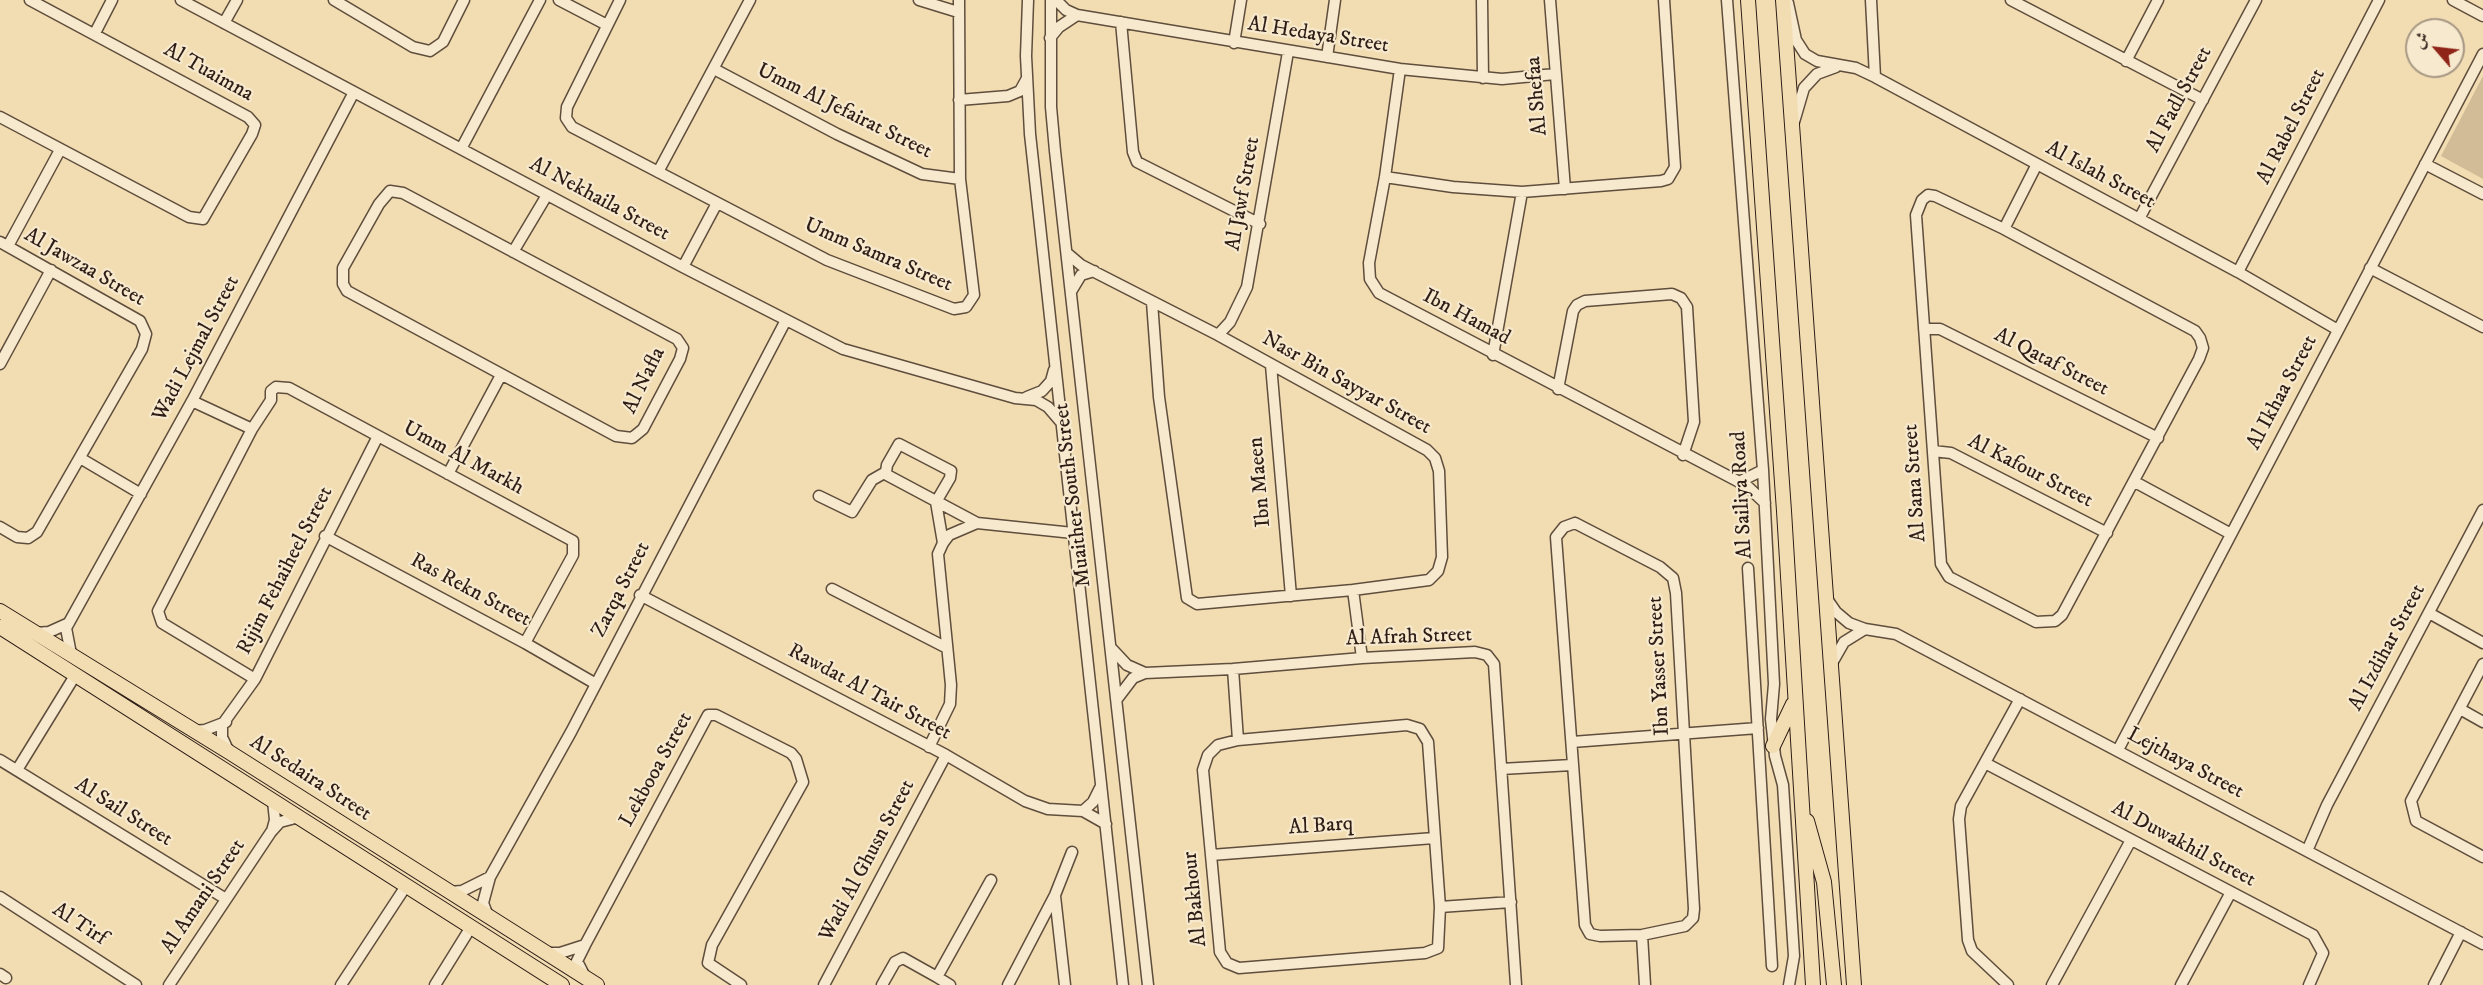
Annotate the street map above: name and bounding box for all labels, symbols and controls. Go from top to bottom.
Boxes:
street label: Al Hedaya Street [1246,12,1390,60]
north arrow [2405,18,2465,78]
text: ش [2408,29,2433,52]
street label: Al Tuaimna [159,38,257,108]
street label: Al Fadl Street [2142,43,2218,157]
street label: Al Shefaa [1522,55,1554,137]
street label: Umm Al Jefairat Street [752,59,936,165]
street label: Al Rabel Street [2252,65,2332,189]
street label: Al Jawf Street [1222,135,1266,253]
street label: Al Islah Street [2041,137,2159,215]
street label: Al Nekhaila Street [525,153,673,247]
street label: Umm Samra Street [800,213,956,299]
street label: Al Jawzaa Street [19,223,149,313]
street label: Wadi Lejmal Street [148,272,246,426]
street label: Ibn Hamad [1418,284,1514,352]
street label: Al Qataf Street [1990,323,2112,403]
street label: Nasr Bin Sayyar Street [1257,327,1435,441]
street label: Al Ikhaa Street [2242,331,2324,455]
street label: Al Nafla [618,344,672,418]
street label: Muaither South Street [1050,402,1098,588]
street label: Umm Al Markh [398,417,528,501]
street label: Al Sana Street [1899,423,1933,543]
street label: Al Sailiya Road [1727,430,1759,560]
street label: Al Kafour Street [1963,430,2097,514]
street label: Ibn Maeen [1245,436,1277,528]
street label: Rijim Fehaiheel Street [233,483,339,659]
street label: Zarqa Street [587,538,657,642]
street label: Ras Rekn Street [406,549,534,633]
street label: Al Izdihar Street [2344,580,2432,716]
street label: Ibn Yasser Street [1644,596,1676,736]
street label: Al Afrah Street [1346,623,1472,653]
street label: Rawdat Al Tair Street [783,639,955,747]
street label: Lekbooa Street [615,708,699,832]
street label: Lejthaya Street [2122,723,2248,805]
street label: Al Sedaira Street [245,730,375,828]
street label: Al Sail Street [70,773,176,853]
street label: Wadi Al Ghusn Street [815,776,921,946]
street label: Al Duwakhil Street [2107,796,2259,894]
street label: Al Barq [1288,812,1354,842]
street label: Al Amani Street [156,835,252,959]
street label: Al Bakhour [1178,850,1214,948]
street label: Al Tirf [47,898,111,952]

